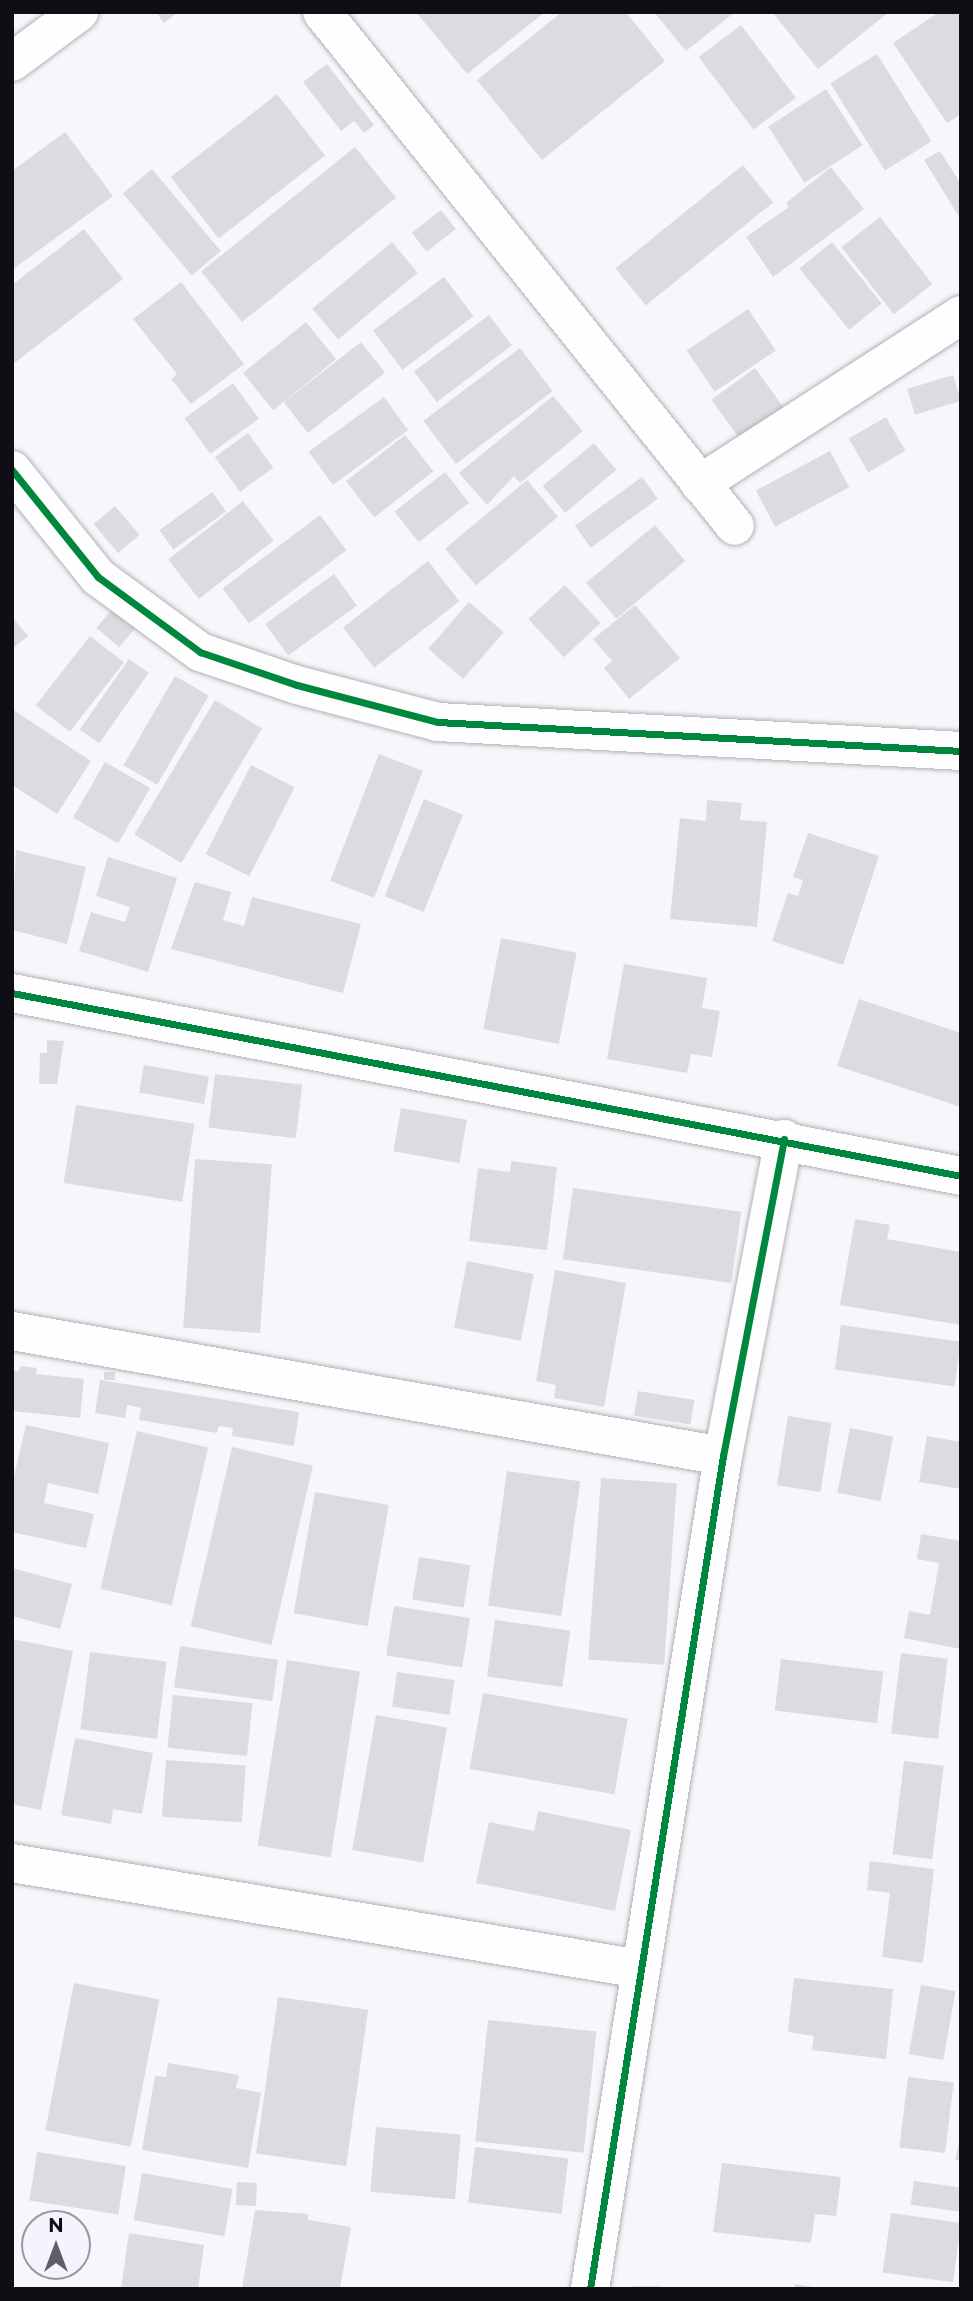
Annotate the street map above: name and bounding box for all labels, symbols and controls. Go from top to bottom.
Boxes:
north arrow [21,2210,91,2280]
text: N [48,2214,64,2237]

